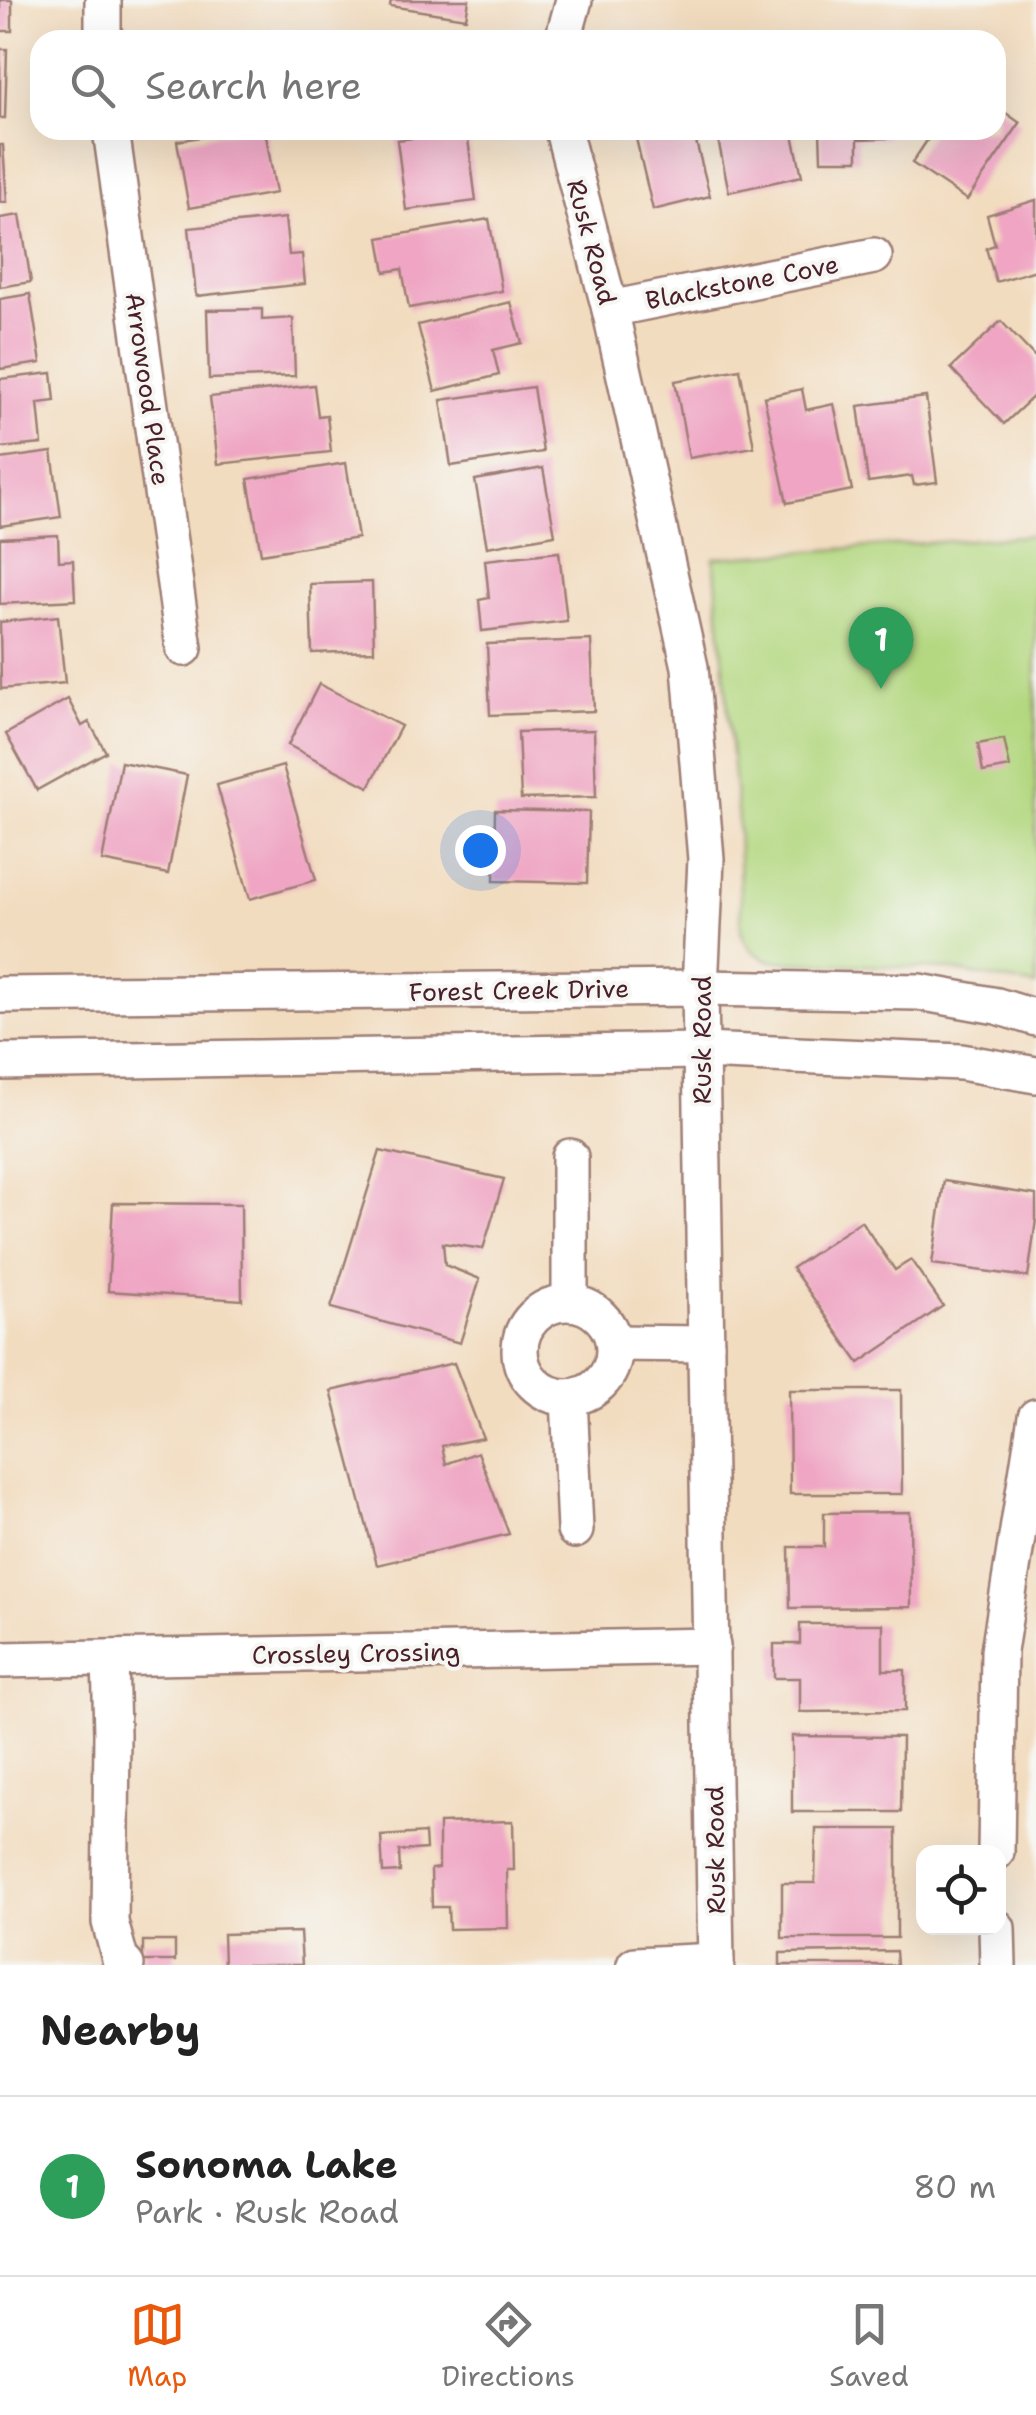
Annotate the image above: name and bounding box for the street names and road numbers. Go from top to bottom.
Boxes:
street label: Rusk Road [559,176,625,309]
street label: Blackstone Cove [642,247,842,317]
street label: Arrowood Place [118,290,178,488]
street label: Forest Creek Drive [409,971,629,1009]
street label: Rusk Road [685,976,719,1104]
street label: Crossley Crossing [252,1634,460,1672]
street label: Rusk Road [697,1785,733,1915]

